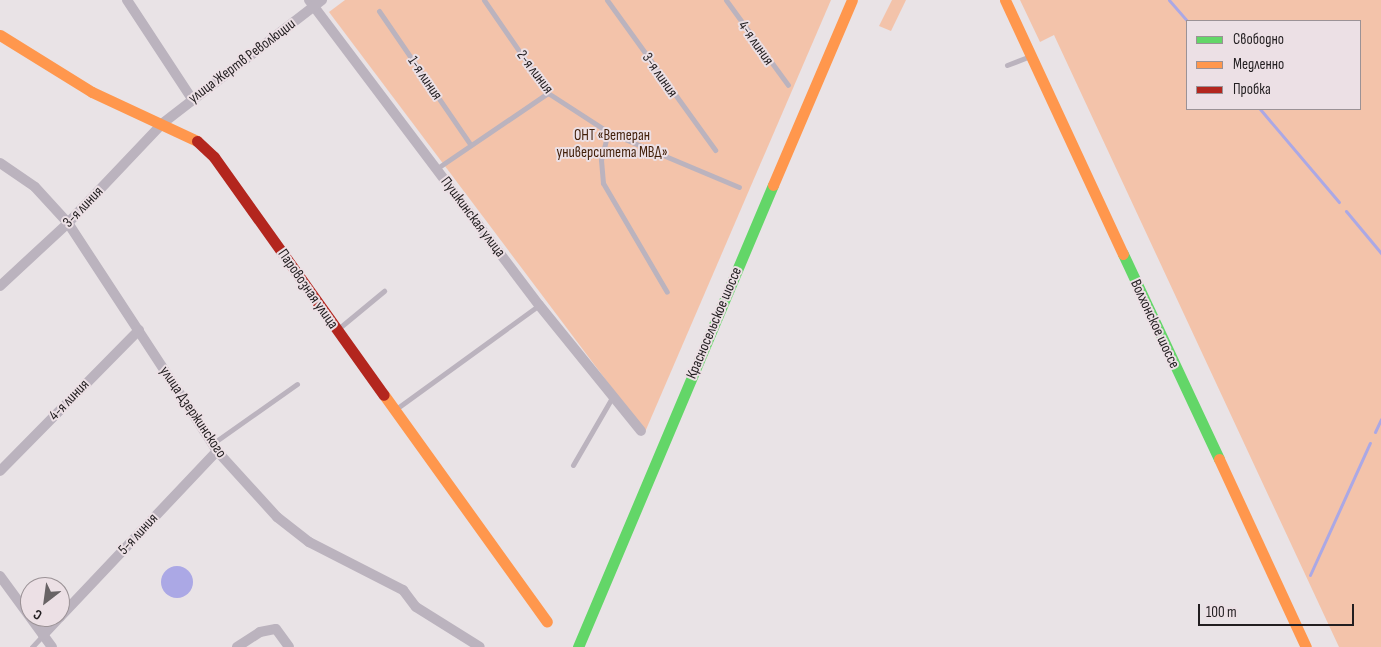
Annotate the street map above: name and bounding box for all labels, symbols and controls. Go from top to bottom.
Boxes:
street label: улица Жертв Революции [185,15,299,107]
street label: 4-я линия [734,17,778,69]
legend [1186,20,1361,110]
text: Свободно [1233,30,1284,49]
street label: 2-я линия [513,47,557,97]
street label: 3-я линия [638,49,682,101]
street label: 1-я линия [404,53,446,103]
text: Медленно [1233,55,1284,74]
text: Пробка [1233,80,1271,99]
park label: ОНТ «Ветеран университета МВД» [556,126,668,161]
street label: Пушкинская улица [437,173,509,261]
street label: 3-я линия [59,183,107,231]
street label: Паровозная улица [274,246,342,332]
street label: Красносельское шоссе [682,264,746,382]
street label: Волхонское шоссе [1127,277,1183,371]
street label: улица Дзержинского [156,363,230,461]
street label: 4-я линия [45,376,93,424]
street label: 5-я линия [114,510,162,558]
north arrow [20,577,70,627]
scale bar [1201,594,1357,626]
text: 100 m [1206,603,1237,622]
text: С [30,605,45,624]

